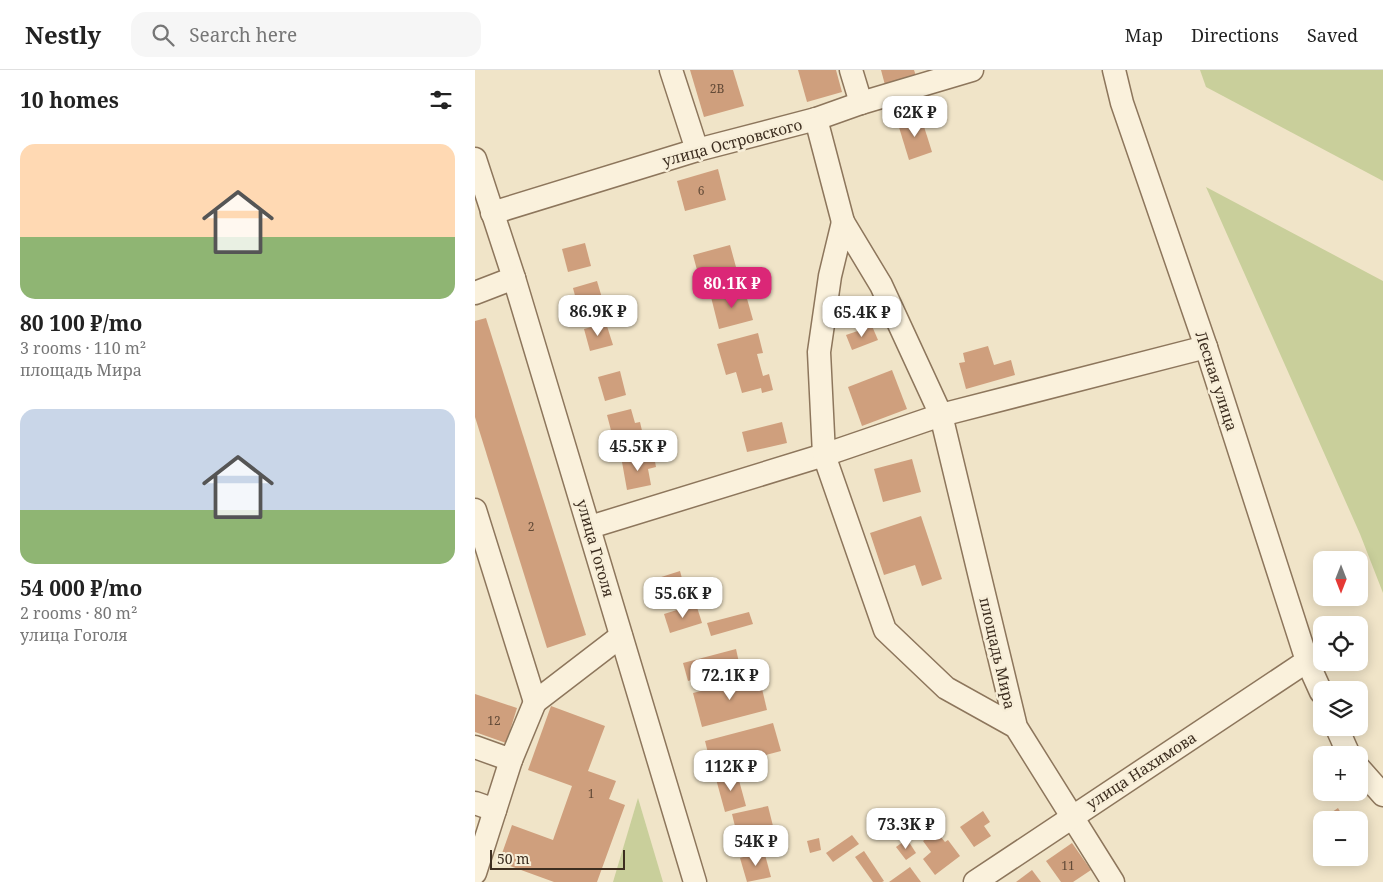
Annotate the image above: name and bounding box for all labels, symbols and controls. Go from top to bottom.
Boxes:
search box [131,12,481,57]
text: Nestly [25,18,101,51]
icon: search [149,21,177,49]
text: Search here [189,22,297,48]
text: Map [1125,23,1163,47]
text: Directions [1191,23,1279,47]
text: Saved [1307,23,1358,47]
house number: 2В [710,80,724,97]
text: 10 homes [20,86,119,114]
icon: filters [427,86,455,114]
pin: 62K ₽ [880,96,950,138]
text: 62K ₽ [893,101,937,123]
street label: улица Островского [660,114,804,170]
icon: home [193,177,283,267]
house number: 6 [698,182,705,199]
pin: 80.1K ₽ [686,266,778,309]
text: 80.1K ₽ [703,272,761,294]
pin: 86.9K ₽ [552,294,644,337]
pin: 65.4K ₽ [816,296,908,338]
text: 86.9K ₽ [569,300,627,322]
text: 65.4K ₽ [833,301,891,323]
text: 80 100 ₽/mo [20,309,142,337]
street label: Лесная улица [1191,329,1243,433]
text: 3 rooms · 110 m² [20,337,146,359]
text: площадь Мира [20,359,142,381]
pin: 45.5K ₽ [592,430,684,472]
text: 45.5K ₽ [609,435,667,457]
icon: home [193,442,283,532]
street label: улица Гоголя [572,497,620,599]
house number: 2 [528,518,534,535]
north arrow [1313,551,1367,606]
map controls [1313,551,1368,866]
text: 54 000 ₽/mo [20,574,142,602]
pin: 55.6K ₽ [637,576,729,619]
text: 55.6K ₽ [654,582,712,604]
street label: площадь Мира [975,595,1021,711]
text: 2 rooms · 80 m² [20,602,137,624]
button: locate [1313,616,1368,671]
text: улица Гоголя [20,624,128,646]
pin: 72.1K ₽ [684,658,776,701]
text: 72.1K ₽ [701,664,759,686]
button: layers [1313,681,1368,736]
house number: 12 [487,712,501,729]
street label: улица Нахимова [1082,727,1200,813]
button: + [1313,746,1368,801]
pin: 112K ₽ [690,750,772,792]
text: 112K ₽ [705,755,757,777]
house number: 1 [588,785,594,802]
pin: 73.3K ₽ [860,808,952,850]
button: − [1313,811,1368,866]
text: 73.3K ₽ [877,813,935,835]
pin: 54K ₽ [721,824,791,867]
text: 54K ₽ [734,830,778,852]
scale bar [490,847,625,870]
text: 50 m [497,849,530,868]
house number: 11 [1061,857,1075,874]

